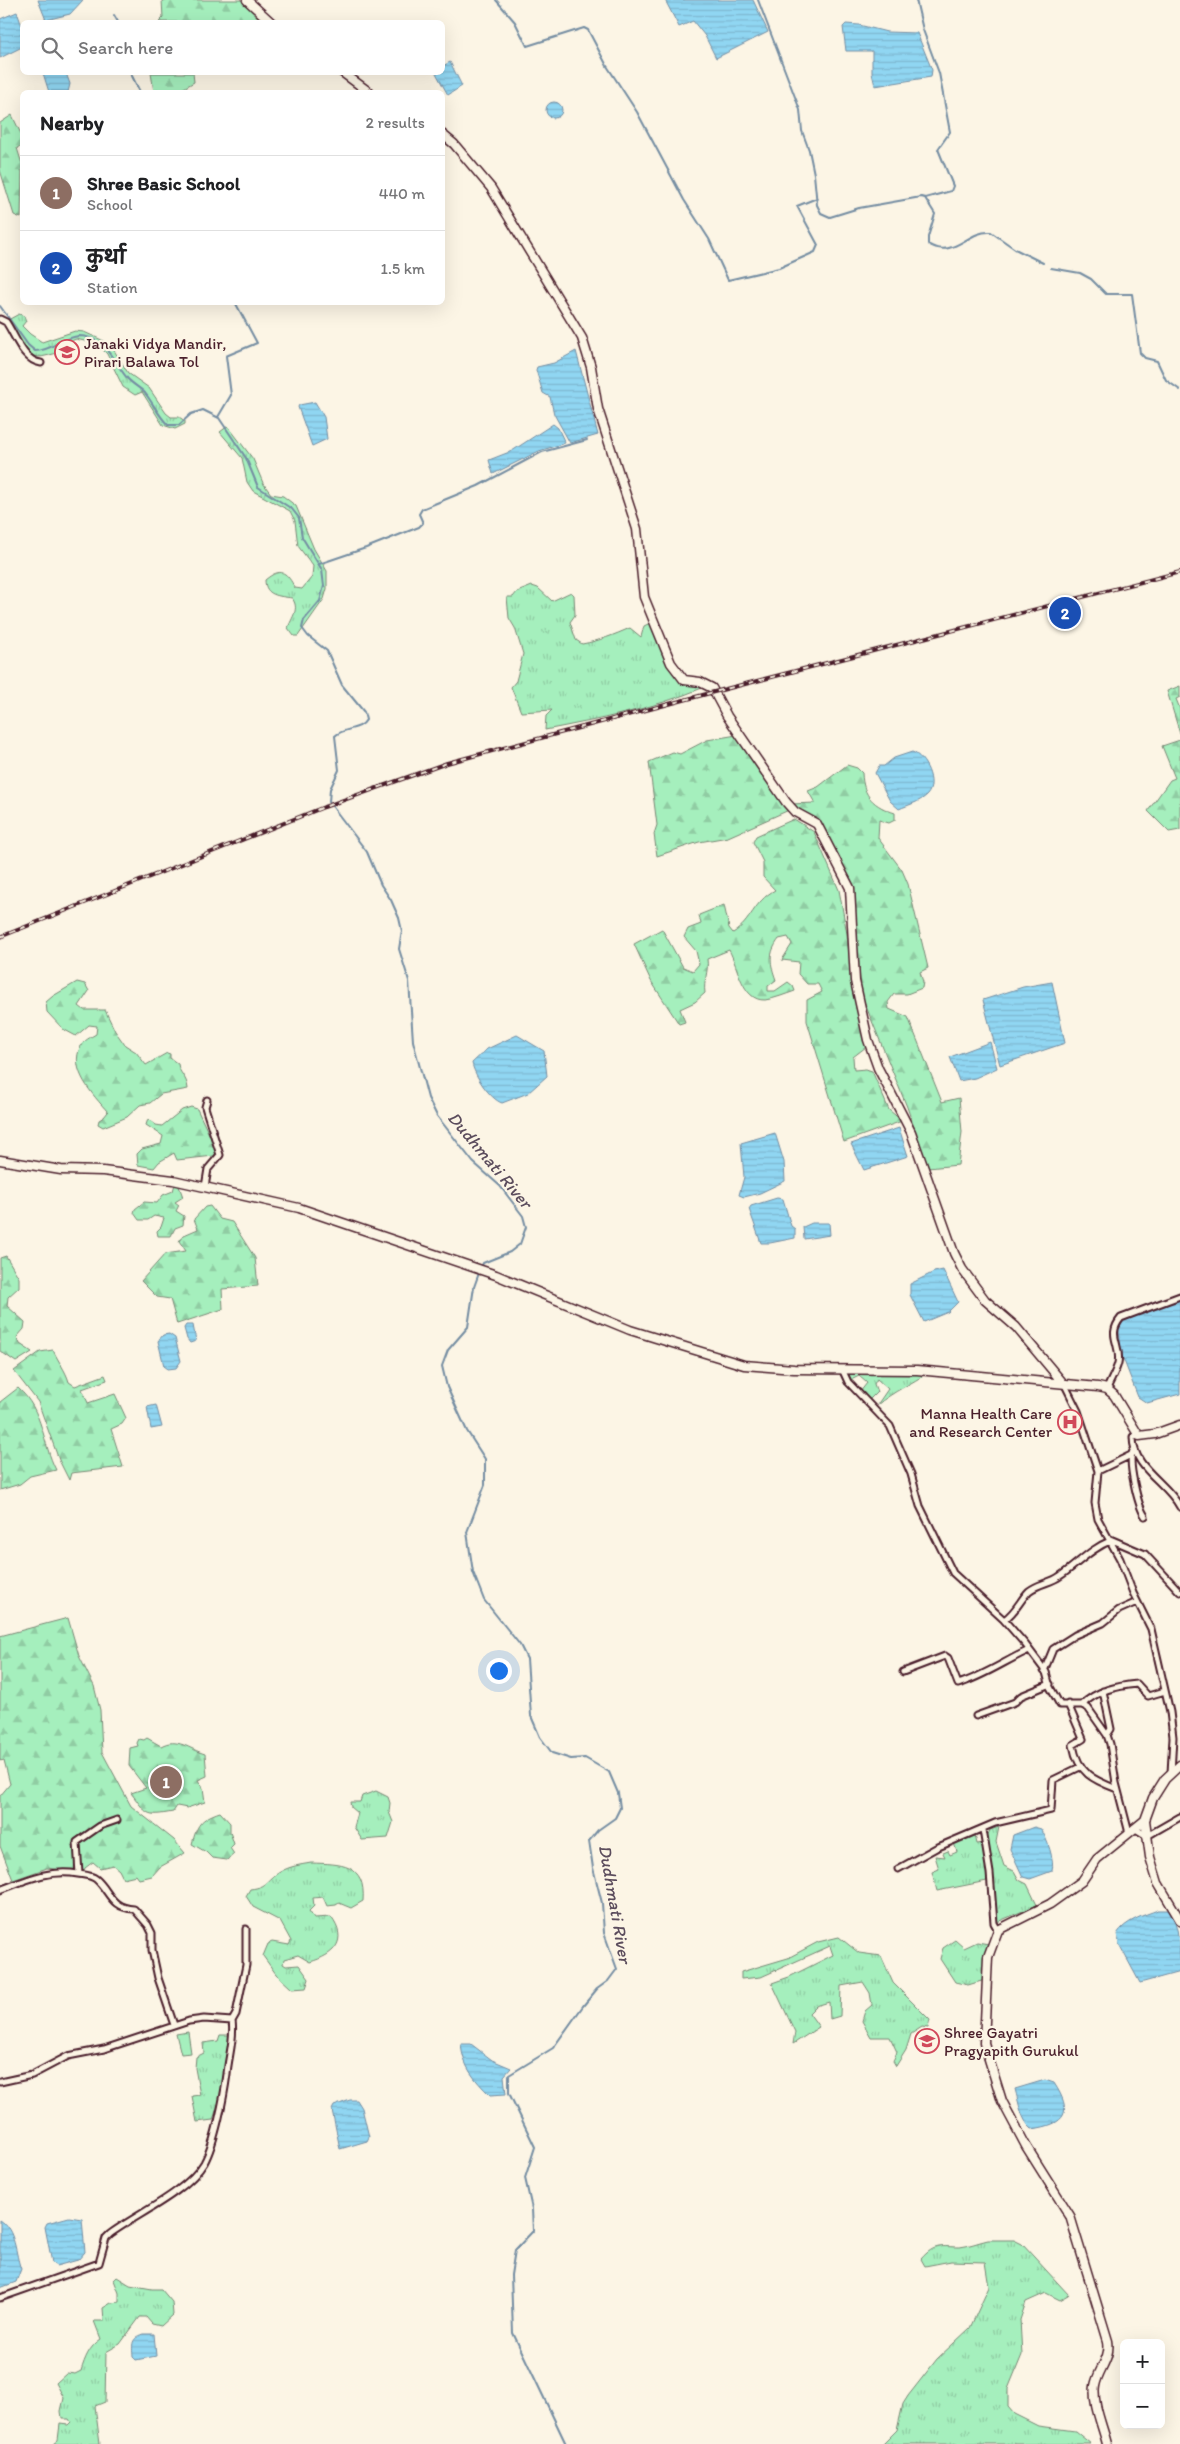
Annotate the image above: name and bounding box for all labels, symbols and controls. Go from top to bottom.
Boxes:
search box [20,20,445,75]
icon: search [38,34,66,62]
text: Search here [78,36,173,59]
text: Nearby [40,110,104,135]
text: 2 results [365,113,425,132]
text: Shree Basic School [87,172,240,195]
text: 1 [52,184,60,203]
text: 440 m [379,184,425,203]
text: School [87,195,133,214]
text: कुर्था [87,246,126,269]
text: 2 [52,259,60,278]
text: 1.5 km [380,259,425,278]
text: Station [87,278,138,297]
place label: Janaki Vidya Mandir, Pirari Balawa Tol [84,334,226,371]
school or university icon: Janaki Vidya Mandir, Pirari Balawa Tol [54,339,80,365]
pin: 2 [1049,594,1081,632]
water label: Dudhmati River [443,1107,538,1214]
place label: Manna Health Care and Research Center [909,1404,1053,1441]
hospital icon: Manna Health Care and Research Center [1057,1409,1083,1435]
your location [486,1658,512,1684]
pin: 1 [150,1763,182,1801]
water label: Dudhmati River [594,1843,637,1967]
place label: Shree Gayatri Pragyapith Gurukul [944,2023,1079,2060]
school or university icon: Shree Gayatri Pragyapith Gurukul [914,2028,940,2054]
map controls [1120,2339,1165,2429]
button: + [1120,2339,1165,2384]
button: − [1120,2384,1165,2429]

